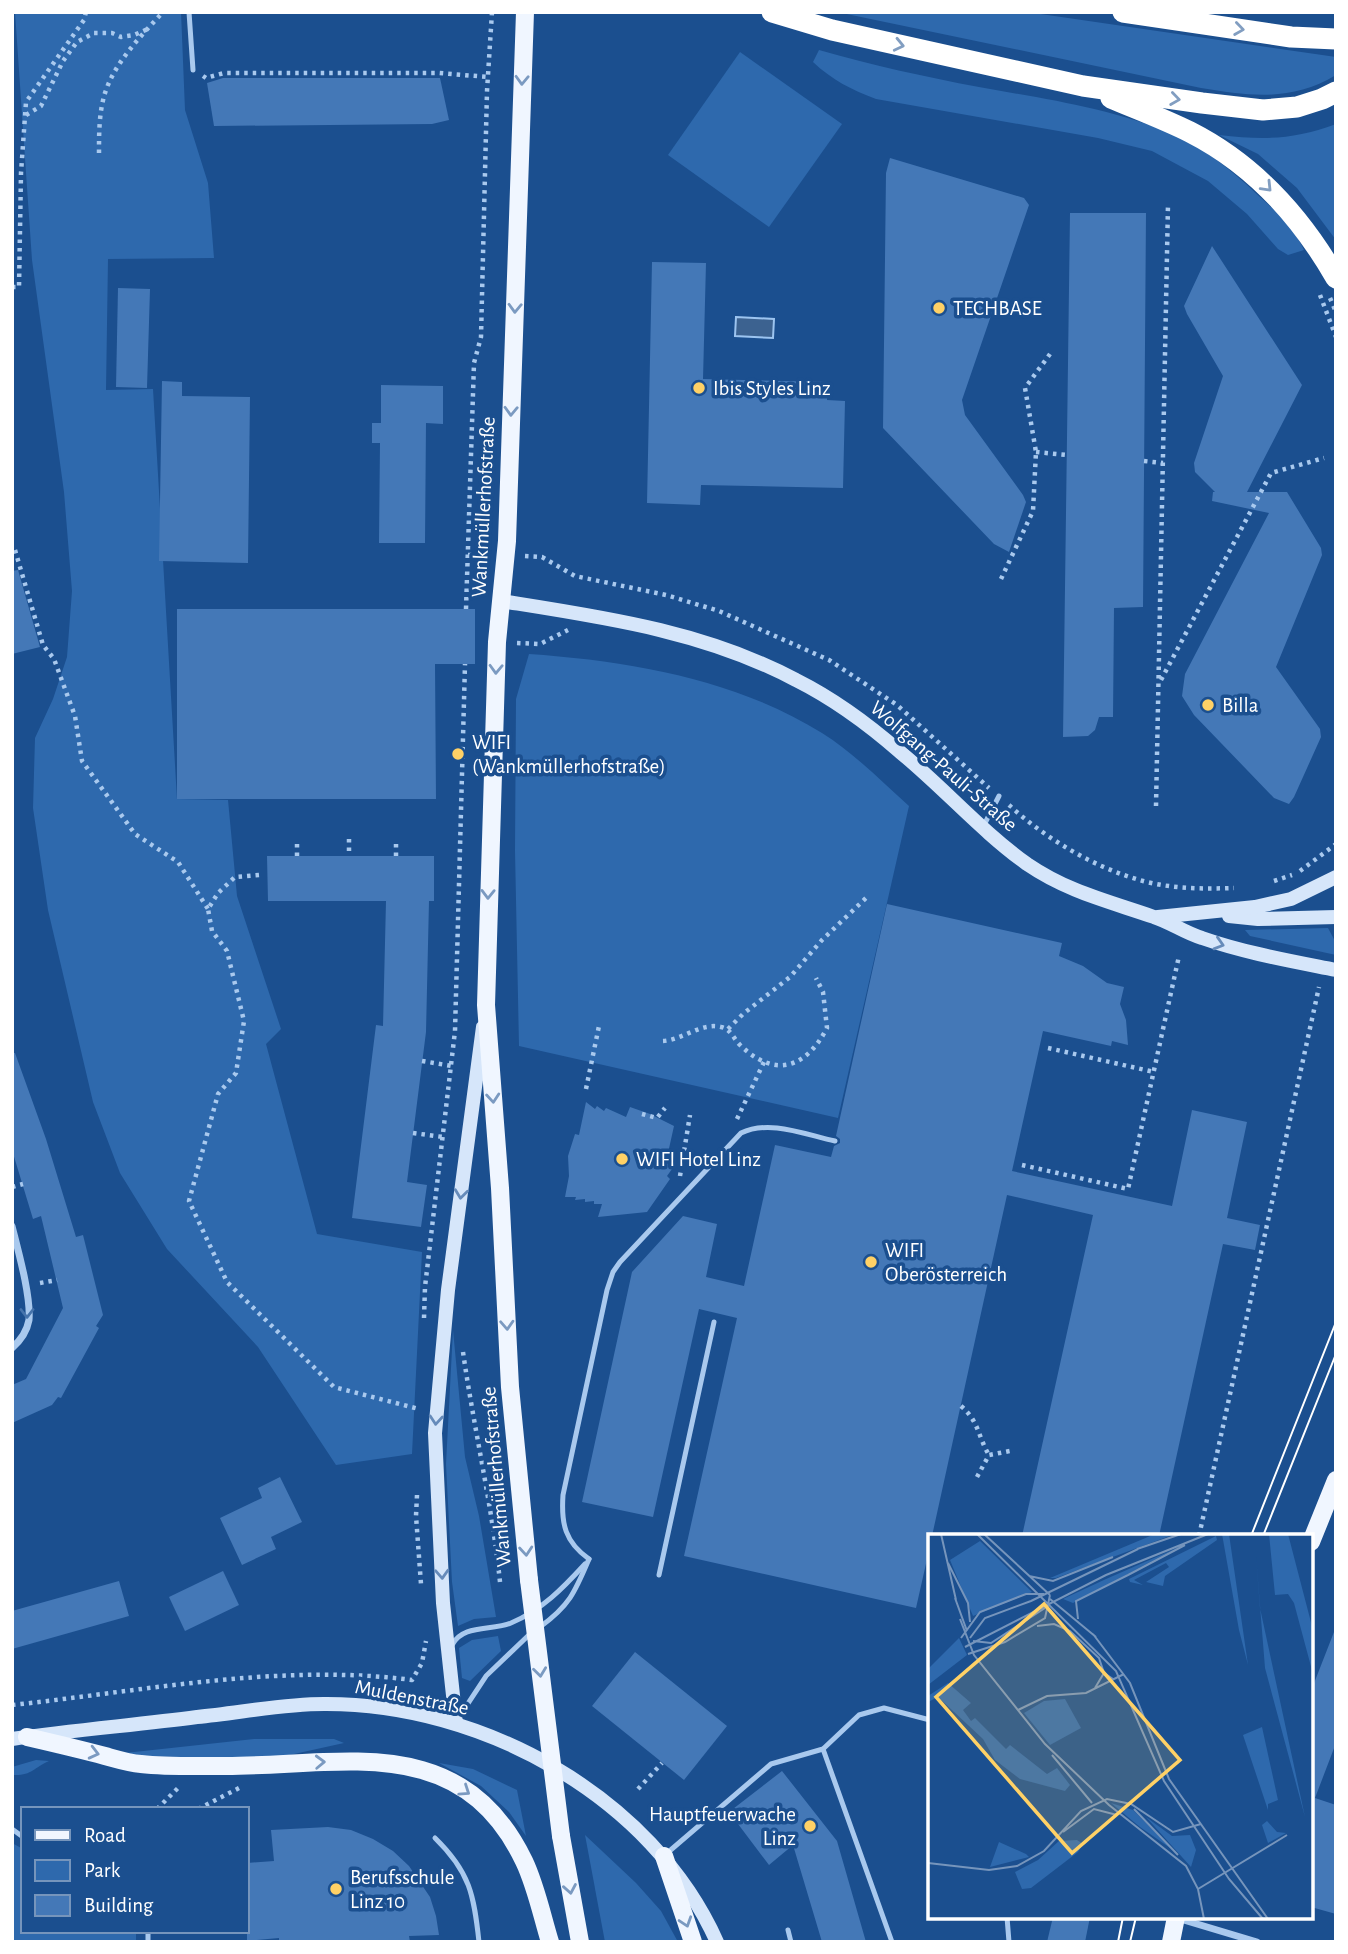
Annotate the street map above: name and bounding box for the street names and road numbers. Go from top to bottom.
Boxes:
street label: Wankmüllerhofstraße [468,416,499,598]
street label: Wolfgang-Pauli-Straße [866,697,1021,836]
street label: Wankmüllerhofstraße [478,1386,515,1568]
street label: Muldenstraße [353,1676,471,1719]

